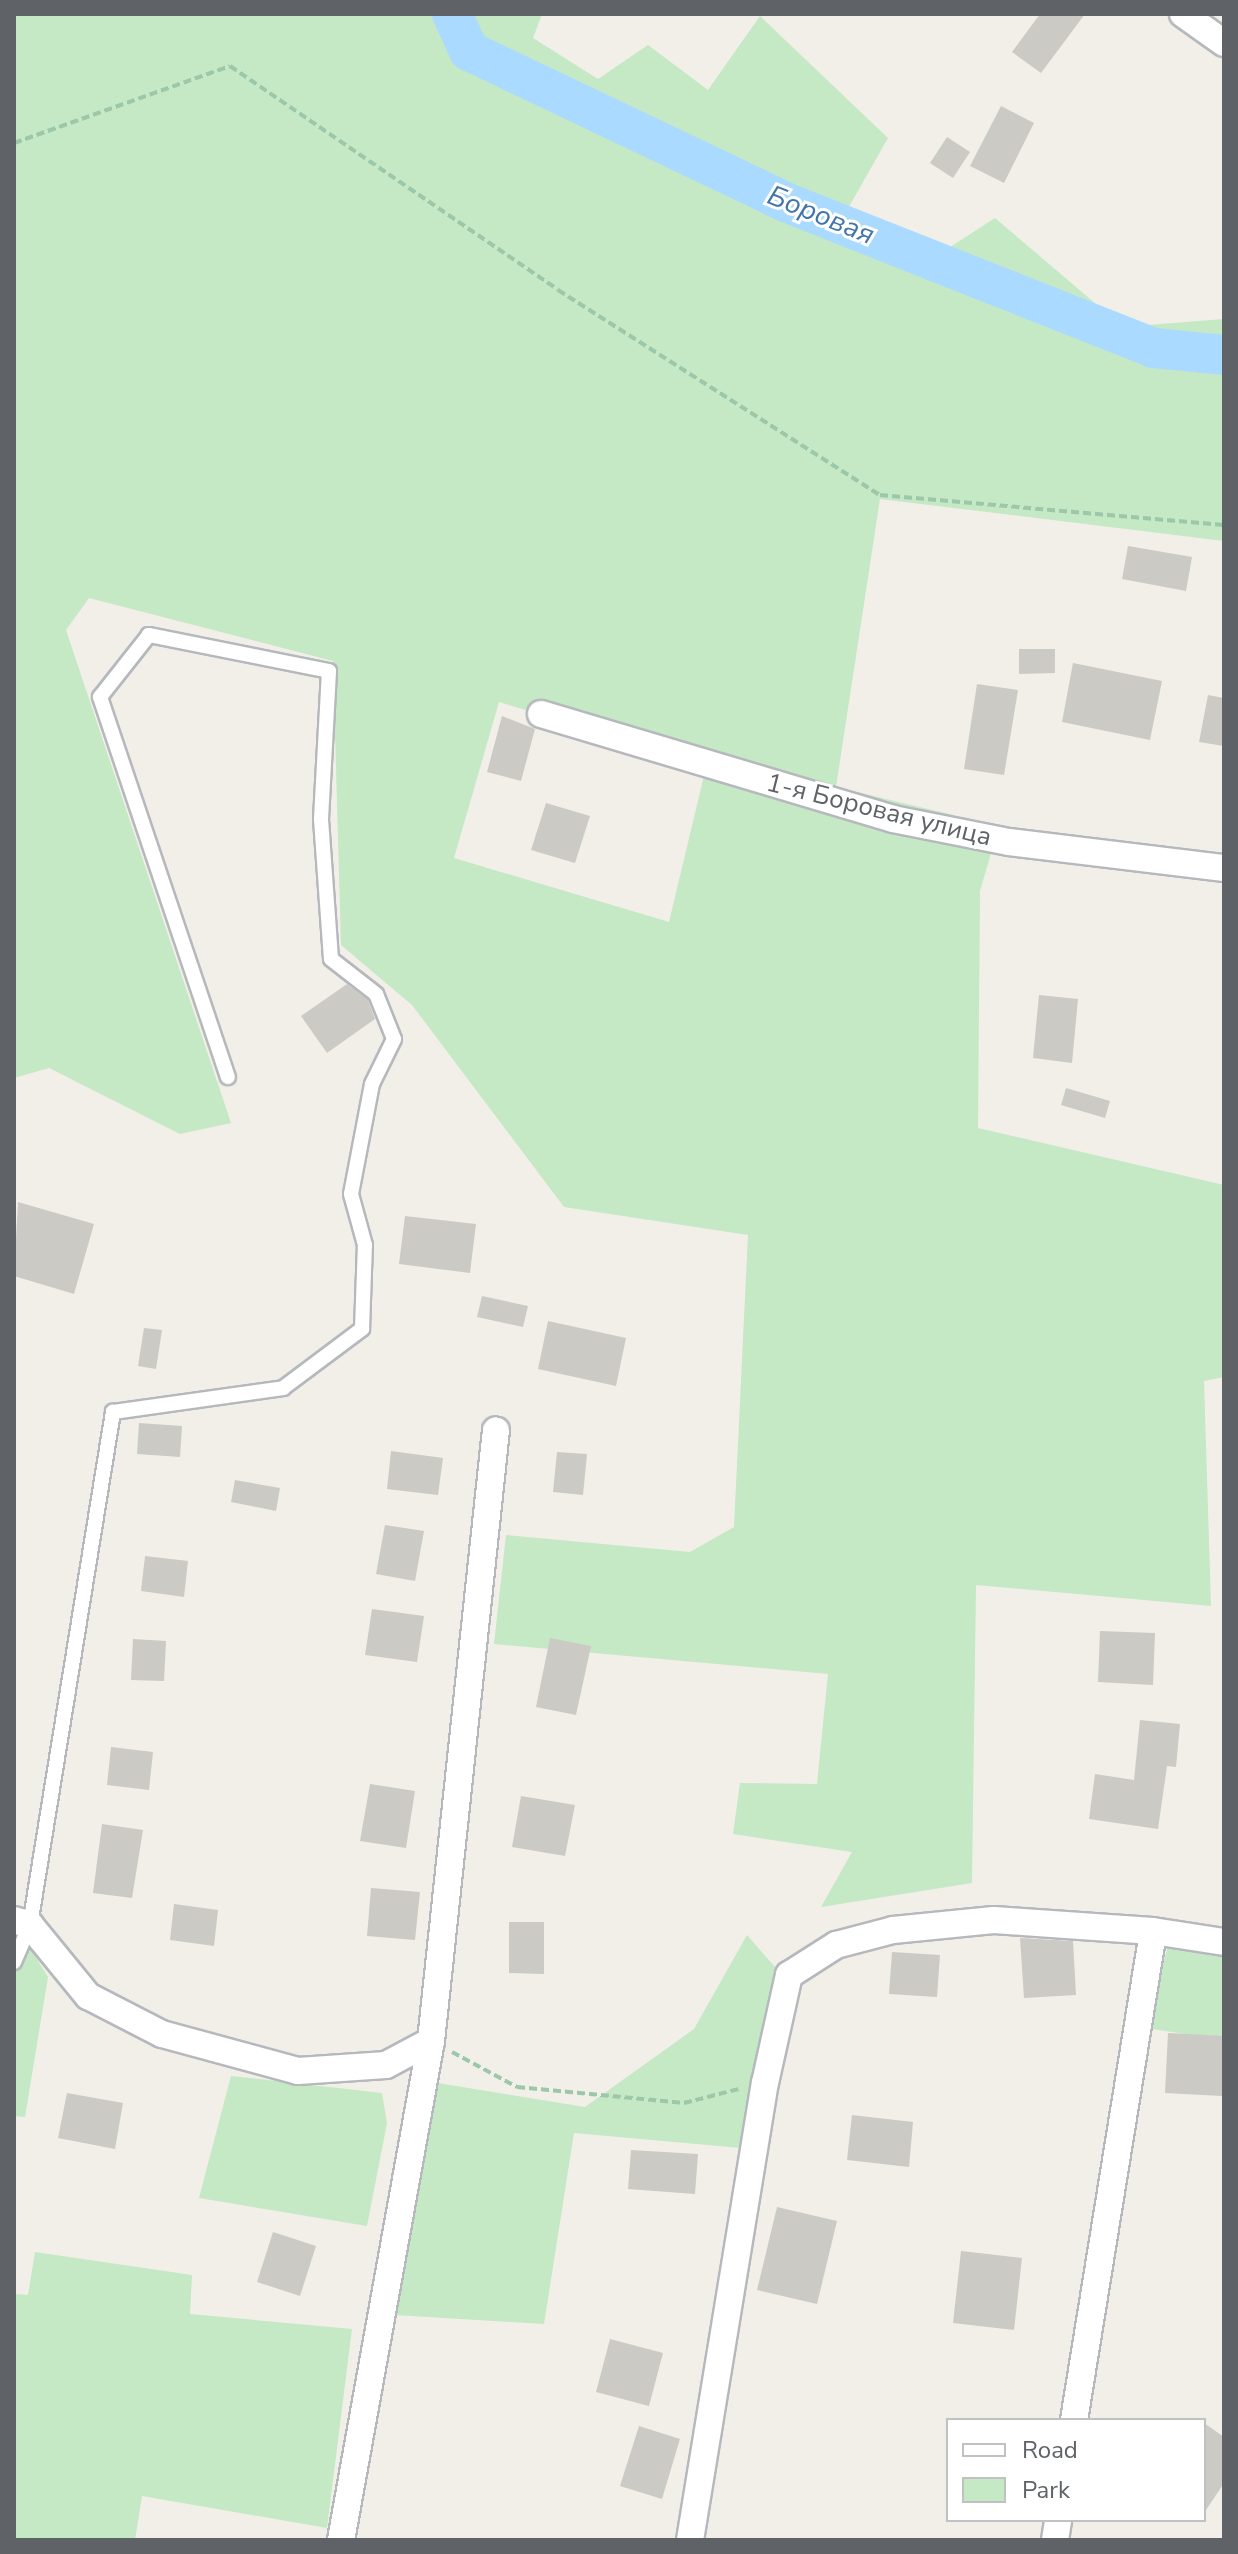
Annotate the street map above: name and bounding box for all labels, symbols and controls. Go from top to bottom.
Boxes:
water label: Боровая [763,178,879,252]
street label: 1-я Боровая улица [763,767,995,853]
legend [946,2418,1206,2522]
text: Road [1022,2434,1078,2466]
text: Park [1022,2474,1070,2506]

